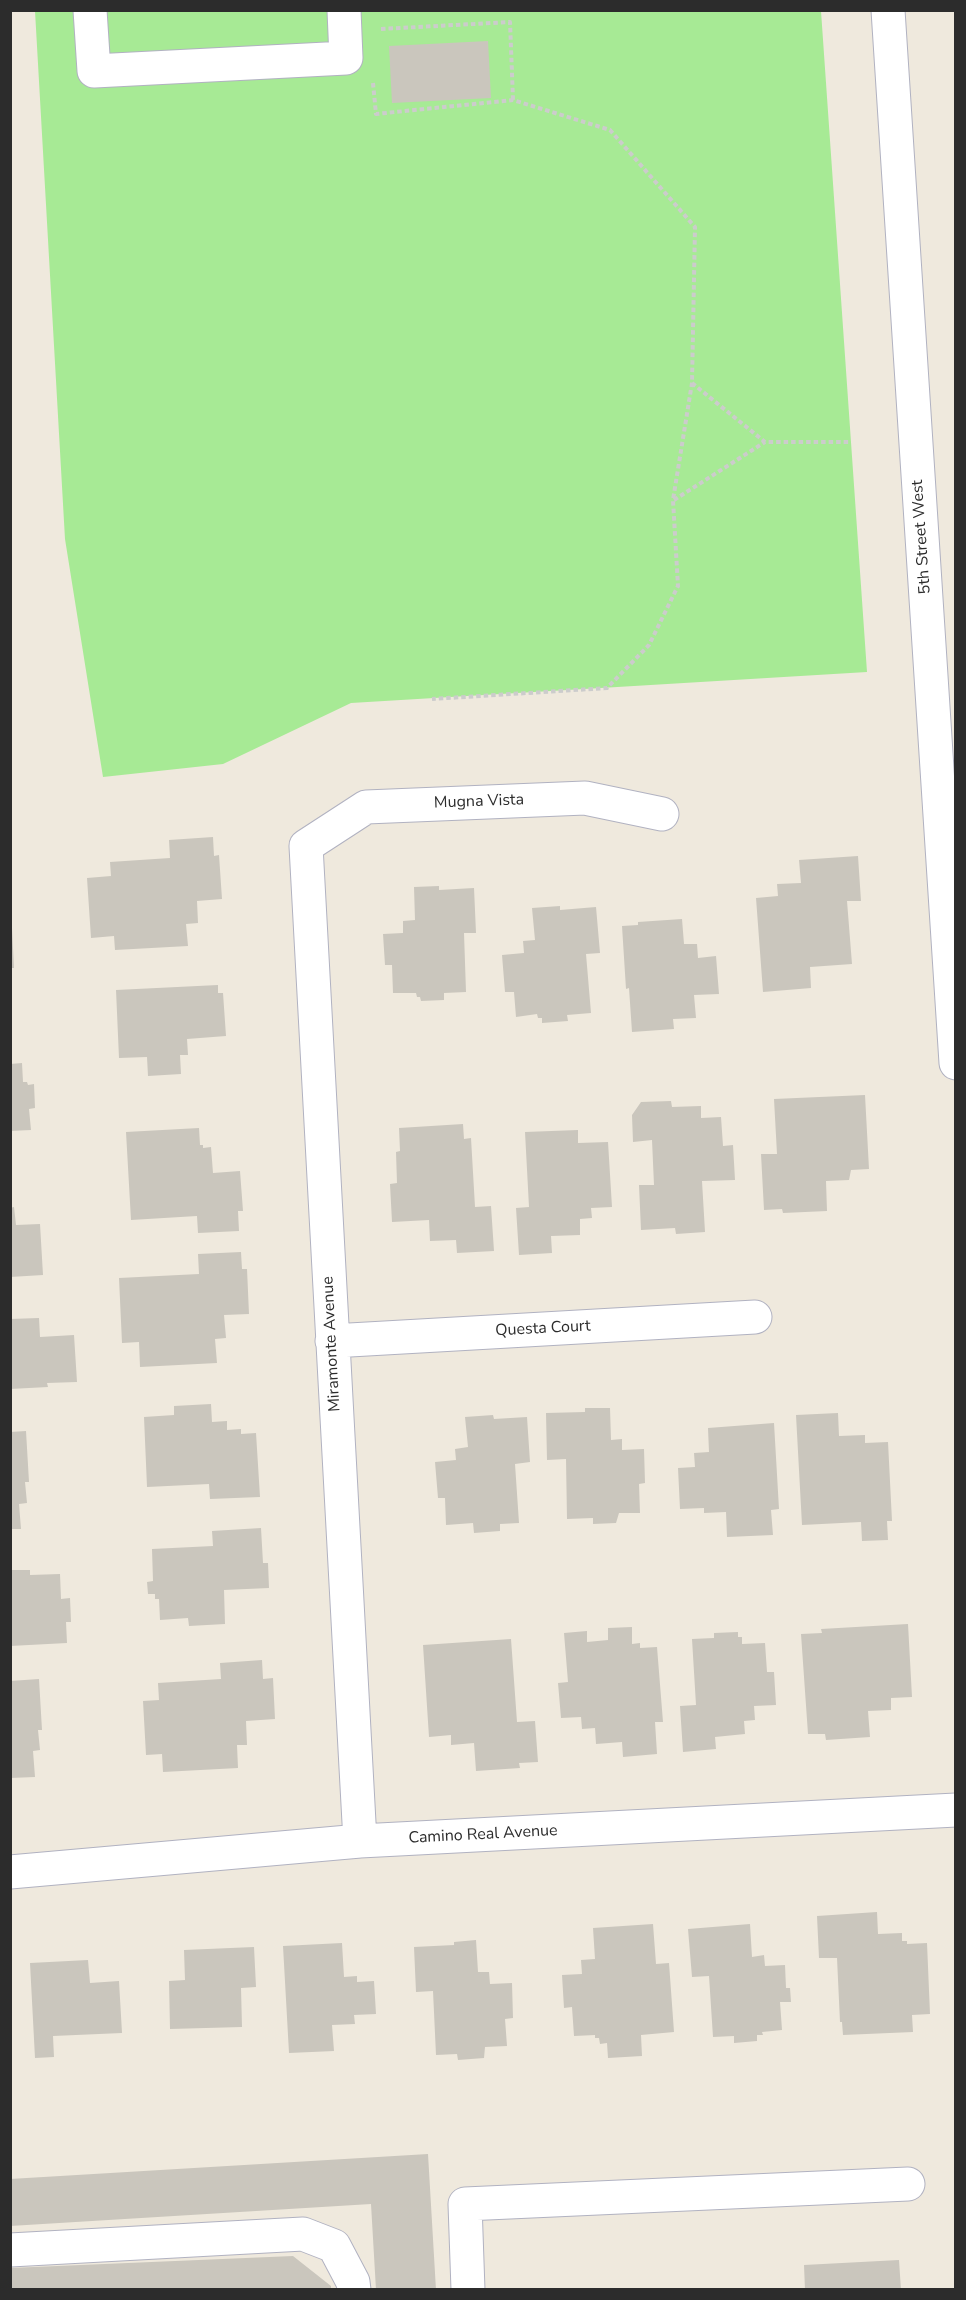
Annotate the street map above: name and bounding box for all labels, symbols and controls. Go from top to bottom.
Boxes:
street label: 5th Street West [908,479,936,595]
street label: Mugna Vista [434,791,524,813]
street label: Miramonte Avenue [319,1276,345,1412]
street label: Questa Court [495,1317,591,1341]
street label: Camino Real Avenue [408,1822,558,1848]

